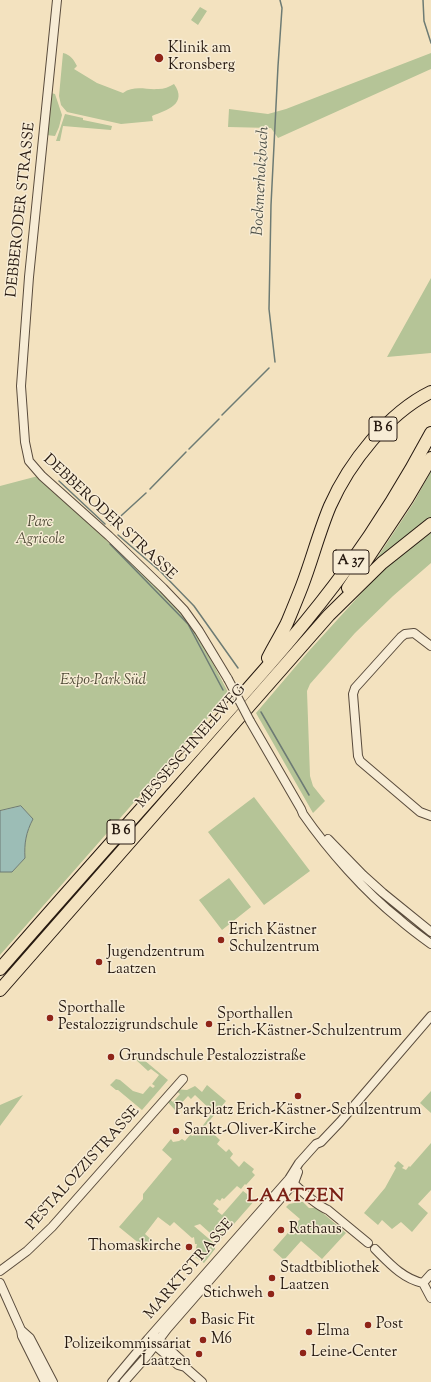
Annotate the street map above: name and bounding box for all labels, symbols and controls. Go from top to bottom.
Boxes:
place label: Klinik am Kronsberg [168,40,235,75]
marker: Klinik am Kronsberg [153,52,165,64]
street label: DEBBERODER STRASSE [4,121,40,299]
water label: Bockmerholzbach [250,126,274,236]
road number: B 6 [369,417,397,441]
street label: DEBBERODER STRASSE [38,451,180,585]
park label: Parc Agricole [15,514,65,549]
road number: A 37 [333,550,369,574]
park label: Expo-Park Süd [60,672,146,690]
street label: MESSESCHNELLWEG [133,681,251,813]
road number: B 6 [107,820,135,844]
place label: Erich Kästner Schulzentrum [229,922,319,957]
marker: Erich Kästner Schulzentrum [216,935,226,945]
place label: Jugendzentrum Laatzen [107,944,205,979]
marker: Jugendzentrum Laatzen [94,957,104,967]
place label: Sporthalle Pestalozzigrundschule [58,1000,198,1035]
place label: Sporthallen Erich-Kästner-Schulzentrum [217,1006,402,1041]
marker: Sporthalle Pestalozzigrundschule [45,1013,55,1023]
marker: Sporthallen Erich-Kästner-Schulzentrum [204,1019,214,1029]
place label: Grundschule Pestalozzistraße [119,1048,306,1066]
marker: Grundschule Pestalozzistraße [106,1052,116,1062]
marker: Parkplatz Erich-Kästner-Schulzentrum [293,1091,303,1101]
place label: Parkplatz Erich-Kästner-Schulzentrum [175,1102,421,1120]
street label: PESTALOZZISTRASSE [24,1103,144,1235]
place label: Sankt-Oliver-Kirche [184,1122,316,1140]
marker: Sankt-Oliver-Kirche [171,1126,181,1136]
district label: LAATZEN [247,1187,345,1209]
street label: MARKTSTRASSE [142,1216,238,1324]
place label: Rathaus [289,1221,342,1239]
marker: Rathaus [276,1225,286,1235]
place label: Thomaskirche [88,1238,181,1256]
marker: Thomaskirche [184,1242,194,1252]
place label: Stadtbibliothek Laatzen [280,1260,380,1295]
marker: Stadtbibliothek Laatzen [267,1273,277,1283]
place label: Stichweh [203,1285,263,1303]
marker: Stichweh [266,1289,276,1299]
place label: Basic Fit [201,1312,255,1330]
marker: Basic Fit [188,1316,198,1326]
place label: Post [376,1316,403,1334]
marker: Post [363,1320,373,1330]
place label: Elma [317,1323,350,1341]
marker: Elma [304,1327,314,1337]
place label: M6 [211,1331,232,1349]
marker: M6 [198,1335,208,1345]
place label: Polizeikommissariat Laatzen [64,1336,191,1371]
place label: Leine-Center [311,1344,397,1362]
marker: Leine-Center [298,1348,308,1358]
marker: Polizeikommissariat Laatzen [194,1349,204,1359]

